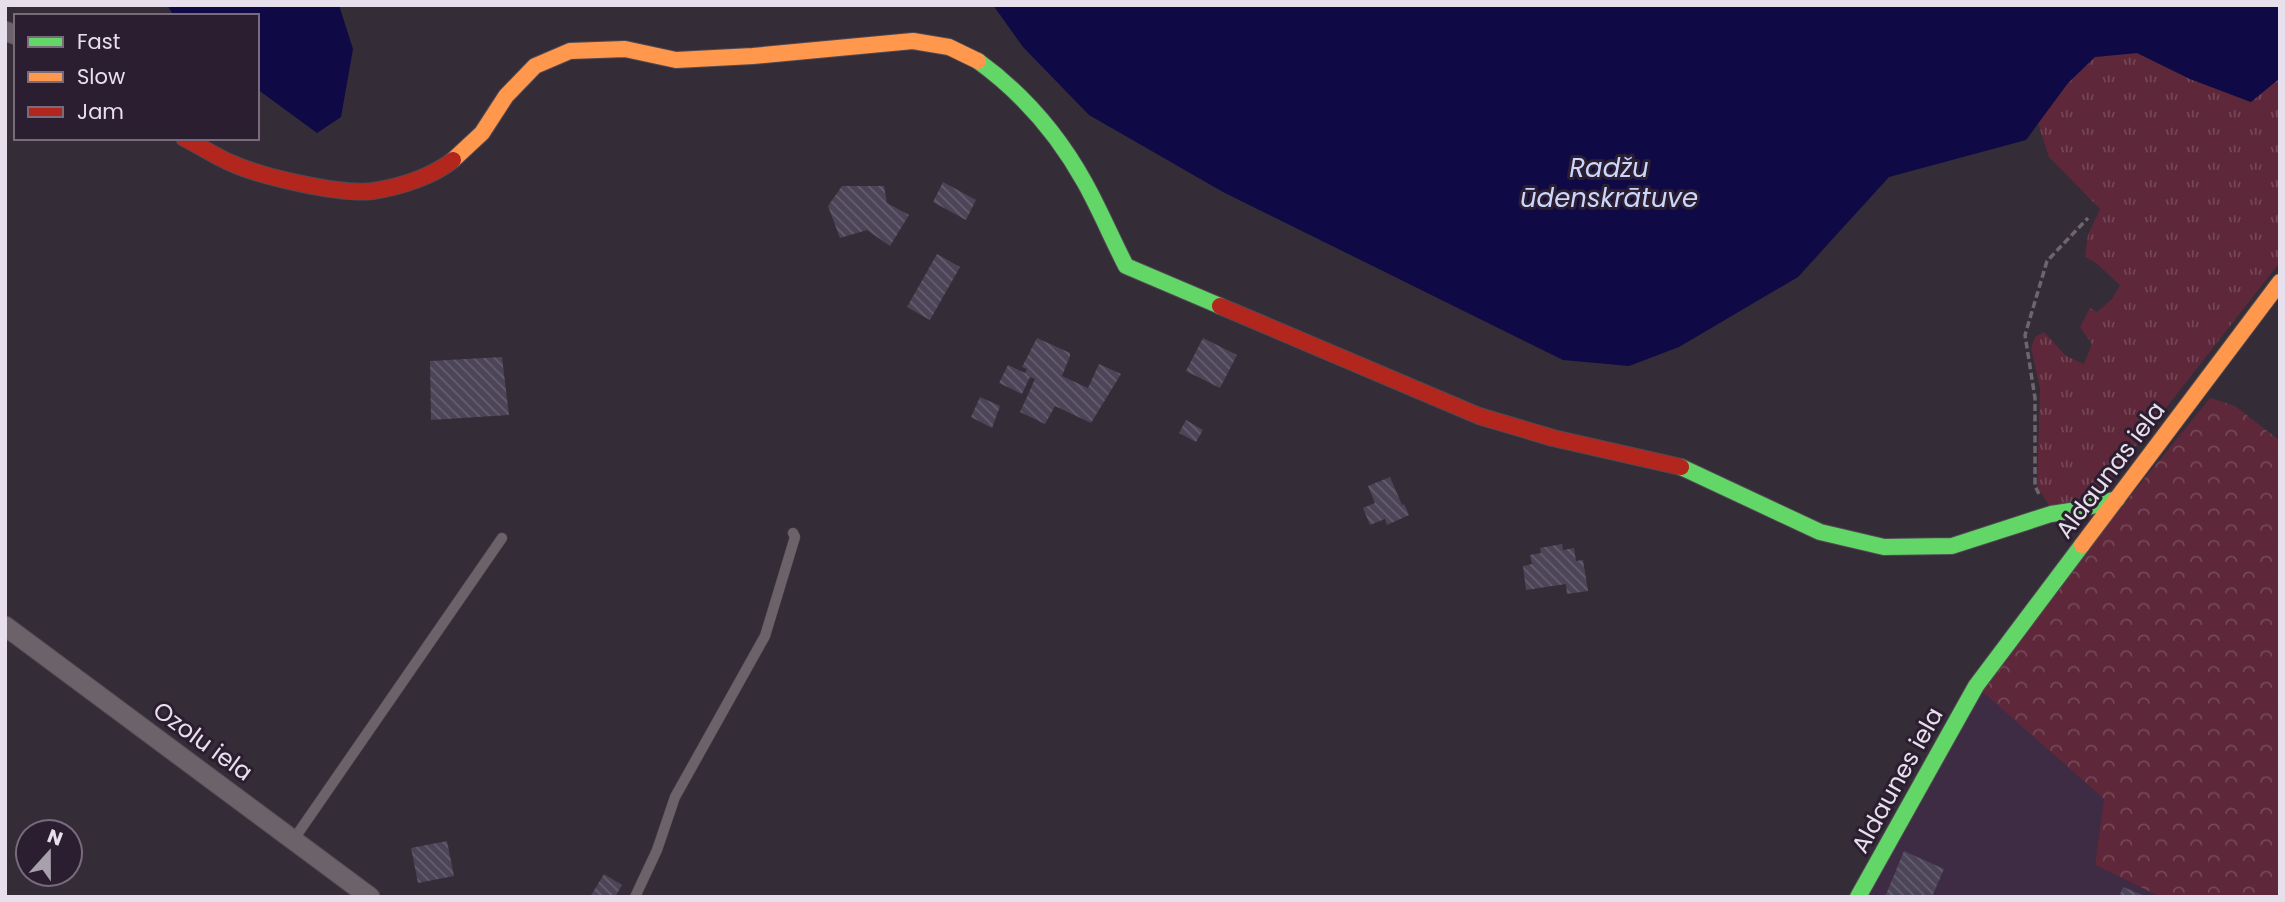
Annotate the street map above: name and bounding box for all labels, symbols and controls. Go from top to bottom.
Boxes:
legend [14,14,259,140]
text: Fast [77,27,120,56]
text: Slow [77,62,125,91]
text: Jam [77,97,124,126]
water label: Radžu ūdenskrātuve [1520,150,1698,216]
street label: Aldaunas iela [2048,395,2172,545]
street label: Ozolu iela [146,694,260,788]
street label: Aldaunes iela [1843,701,1951,859]
north arrow [14,818,84,888]
text: N [43,822,66,853]

